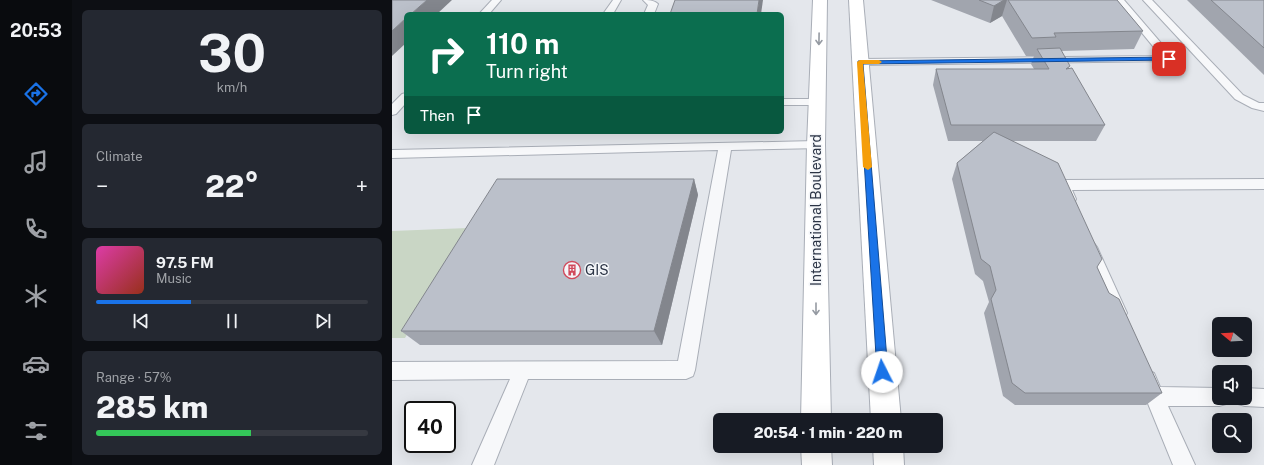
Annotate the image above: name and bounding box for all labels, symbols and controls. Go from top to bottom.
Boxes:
text: 20:53 [10,20,62,41]
text: 30 [198,23,266,84]
text: 110 m [486,27,559,60]
icon: right [420,28,472,80]
one-way arrow [815,32,823,45]
pin [1152,42,1186,76]
icon: arrive [1158,48,1180,70]
text: Turn right [486,61,568,82]
icon: directions [22,80,50,108]
text: km/h [217,80,247,95]
icon: arrive [463,104,485,126]
text: Then [420,107,455,124]
street label: International Boulevard [808,134,824,286]
icon: music [22,148,50,176]
text: Climate [96,149,143,164]
text: 22° [205,168,259,204]
text: − [96,173,108,199]
text: + [356,173,368,199]
icon: phone [22,215,50,243]
text: 97.5 FM [156,254,214,271]
building icon: GIS [562,260,582,280]
place label: GIS [585,262,609,278]
text: Music [156,271,192,286]
icon: climate [22,282,50,310]
one-way arrow [812,302,820,315]
icon: previous [130,310,152,332]
icon: pause [221,310,243,332]
icon: next [312,310,334,332]
north arrow [1212,317,1252,357]
map controls [1212,317,1252,453]
icon: car [22,350,50,378]
position arrow [861,351,903,393]
button: sound [1212,365,1252,405]
text: Range · 57% [96,370,172,385]
text: 285 km [96,389,208,425]
speed limit sign: 40 [404,401,456,453]
button: search [1212,413,1252,453]
icon: filters [22,417,50,445]
text: 20:54 · 1 min · 220 m [754,424,902,441]

